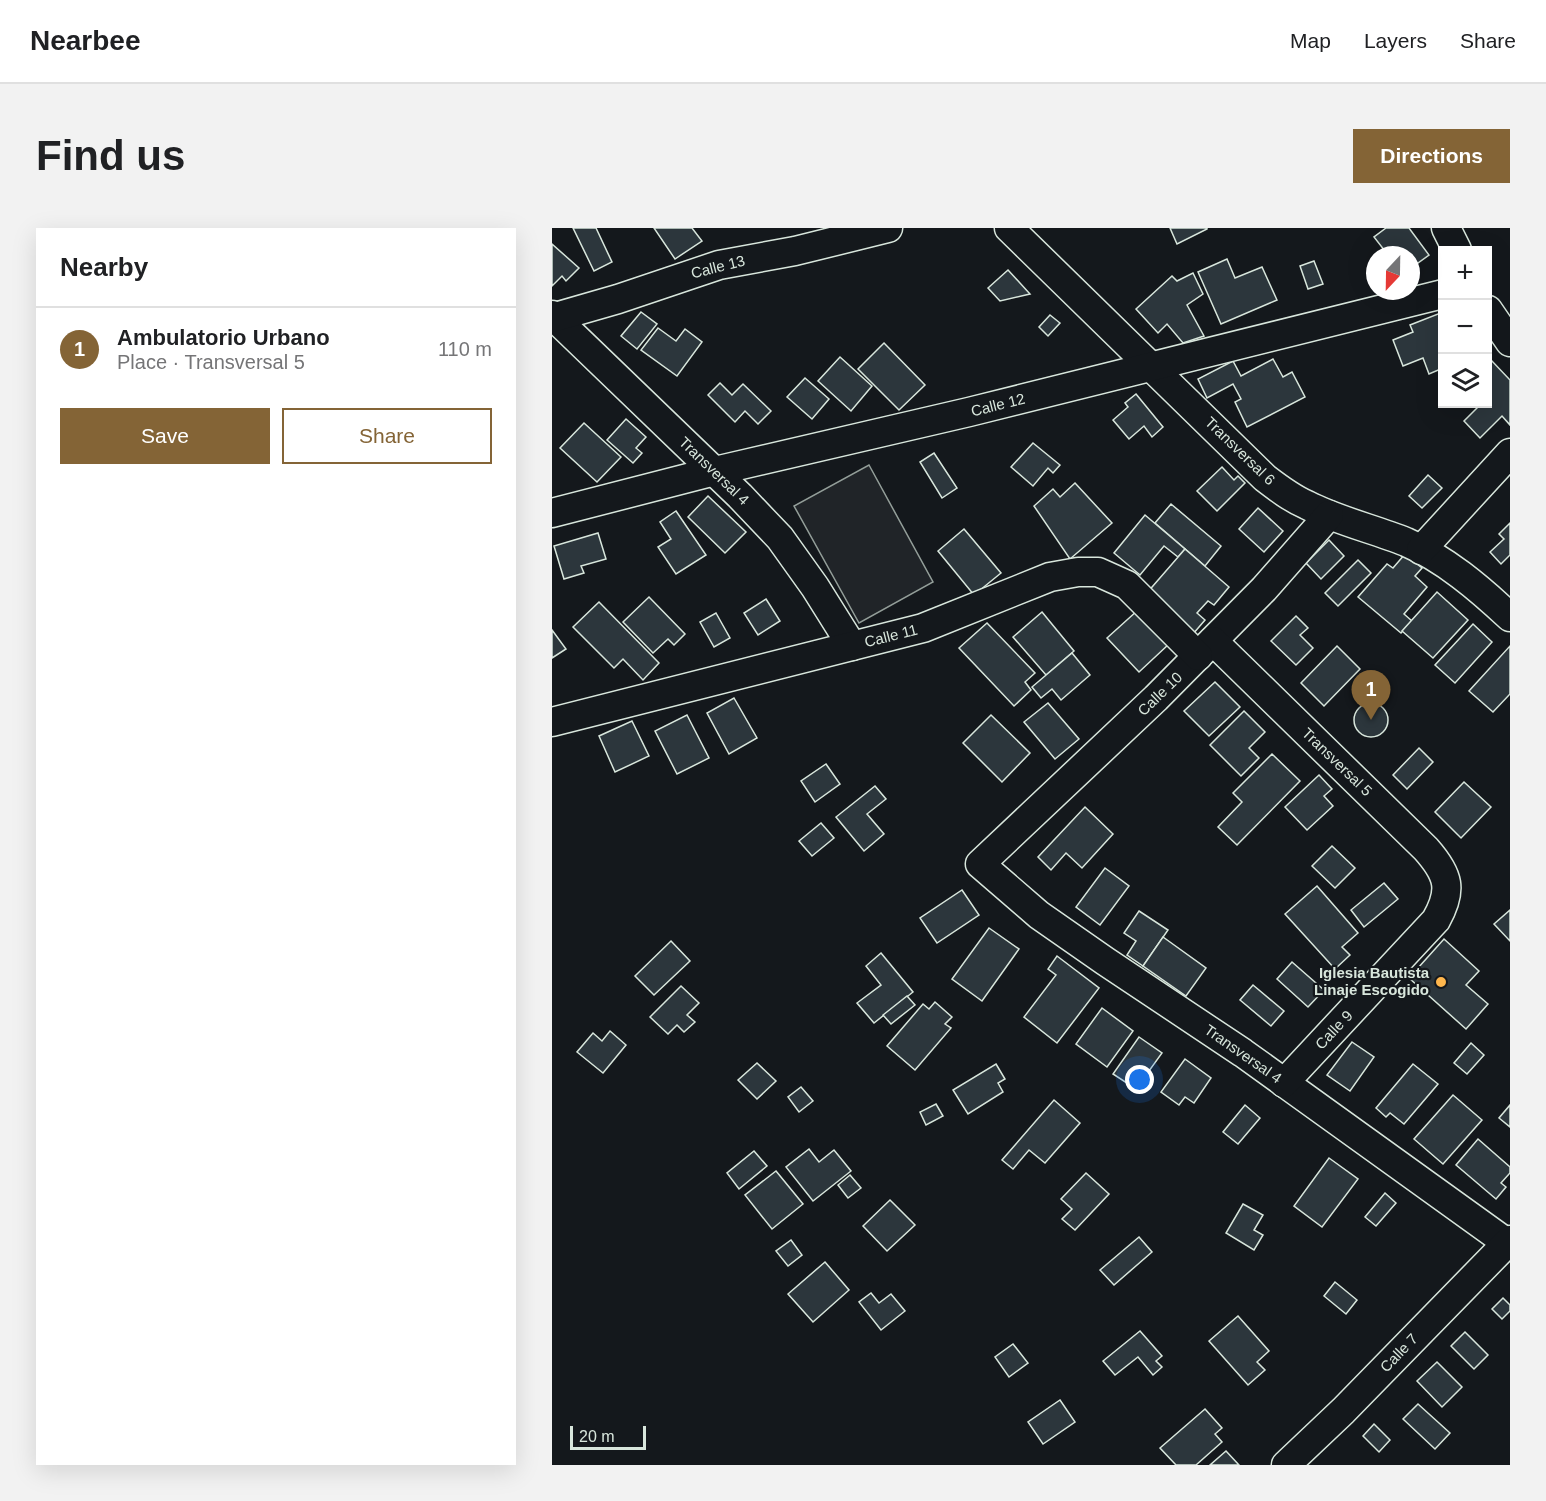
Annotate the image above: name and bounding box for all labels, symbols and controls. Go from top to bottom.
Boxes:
text: Nearbee [30,25,141,56]
text: Map [1290,29,1331,52]
text: Layers [1364,29,1427,52]
text: Share [1460,29,1516,52]
button: Directions [1353,129,1510,183]
text: Find us [36,132,185,179]
north arrow [1366,246,1420,300]
map controls [1438,246,1492,408]
button: + [1438,246,1492,300]
text: Nearby [60,252,148,282]
street label: Calle 13 [689,252,747,281]
button: − [1438,300,1492,354]
text: Ambulatorio Urbano [117,325,330,350]
text: 1 [74,338,85,360]
text: 110 m [438,338,492,360]
text: Place · Transversal 5 [117,351,305,373]
button: layers [1438,354,1492,408]
street label: Calle 12 [969,390,1027,419]
button: Save [60,408,270,464]
button: Share [282,408,492,464]
street label: Transversal 6 [1202,413,1279,488]
street label: Transversal 4 [676,433,753,508]
street label: Calle 11 [863,621,919,650]
street label: Calle 10 [1134,668,1185,719]
pin: 1 [1352,670,1390,720]
street label: Transversal 5 [1299,724,1376,799]
place label: Iglesia Bautista Linaje Escogido [1314,964,1430,998]
marker: Iglesia Bautista Linaje Escogido [1434,975,1448,989]
street label: Calle 9 [1311,1007,1356,1053]
street label: Transversal 4 [1201,1021,1285,1086]
your location [1125,1065,1154,1094]
street label: Calle 7 [1376,1330,1421,1375]
scale bar [570,1423,646,1450]
text: 20 m [579,1428,615,1445]

